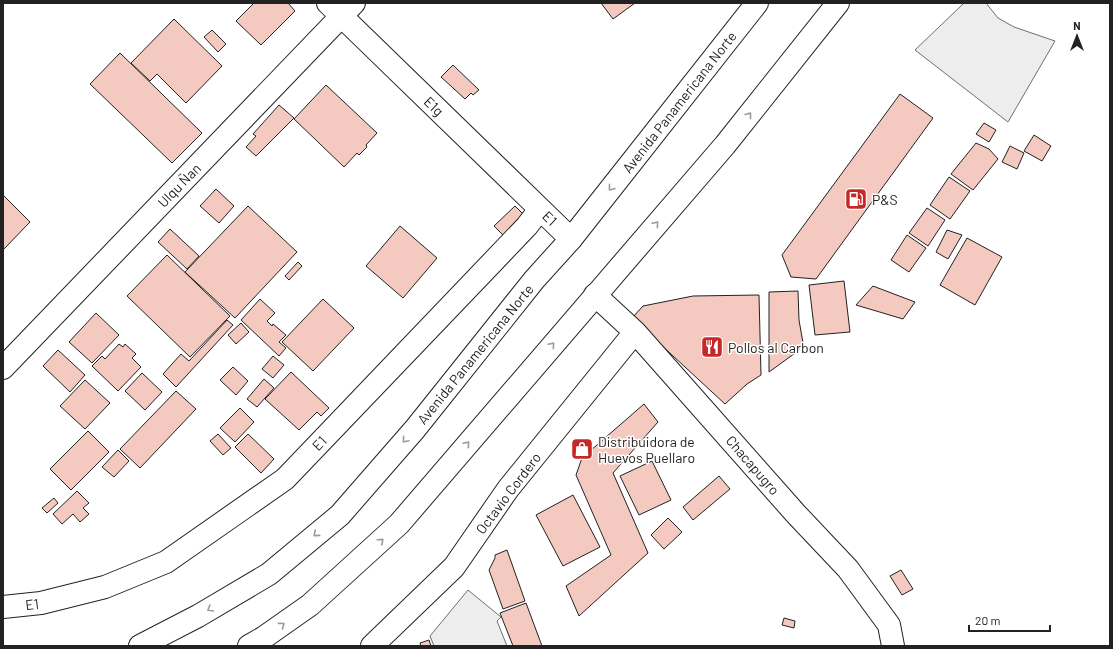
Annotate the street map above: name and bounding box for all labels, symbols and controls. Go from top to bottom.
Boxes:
north arrow [1057,16,1097,56]
text: N [1073,19,1081,32]
street label: Avenida Panamericana Norte [618,28,740,176]
street label: E1g [421,93,447,119]
one-way arrow [744,112,751,119]
street label: Ulqu Ñan [154,159,204,211]
one-way arrow [609,183,616,190]
fuel station icon: P&S [843,186,869,212]
place label: P&S [872,191,898,208]
street label: E1 [539,207,561,229]
one-way arrow [652,221,659,229]
street label: Avenida Panamericana Norte [413,281,537,427]
restaurant icon: Pollos al Carbon [699,334,725,360]
place label: Pollos al Carbon [728,339,824,356]
one-way arrow [547,343,554,350]
street label: E1 [308,432,330,454]
street label: Chacapugro [723,432,783,498]
place label: Distribuidora de Huevos Puellaro [598,433,695,466]
one-way arrow [403,435,410,443]
shop icon: Distribuidora de Huevos Puellaro [569,436,595,462]
one-way arrow [463,442,470,449]
street label: Octavio Cordero [472,449,544,537]
one-way arrow [313,530,321,537]
one-way arrow [376,538,384,546]
street label: E1 [24,595,40,613]
one-way arrow [207,604,214,612]
scale bar [969,607,1050,633]
text: 20 m [975,613,1001,627]
one-way arrow [277,623,284,630]

